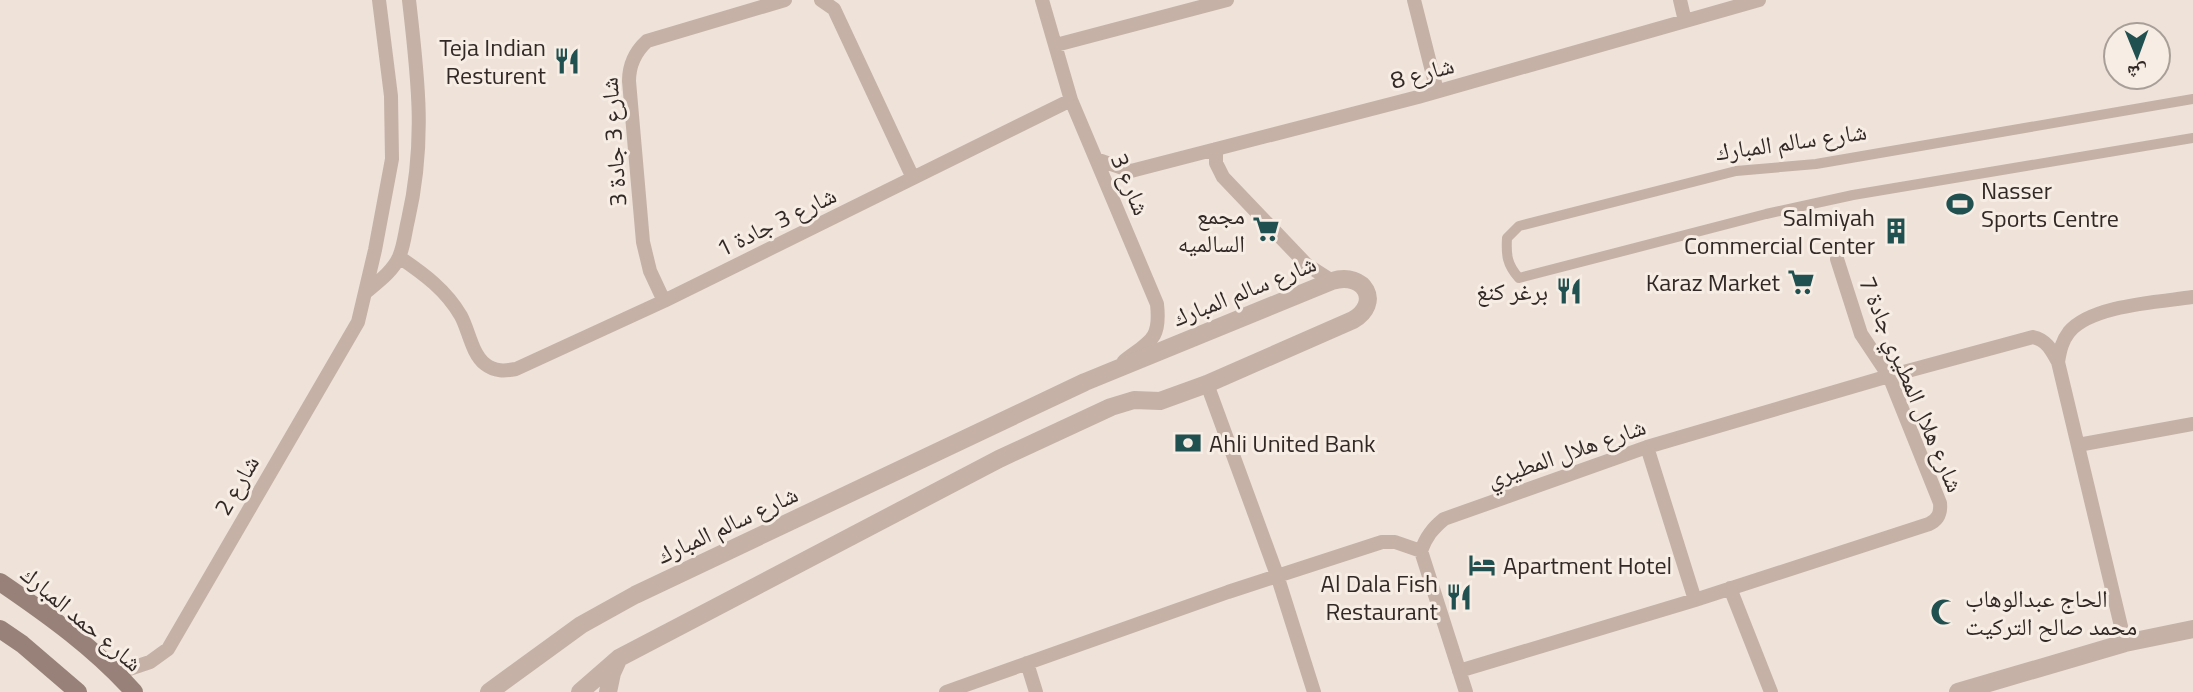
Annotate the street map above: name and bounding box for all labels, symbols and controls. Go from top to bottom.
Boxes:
north arrow [2102,21,2172,91]
place label: Teja Indian Resturent [439,29,547,93]
restaurant icon: Teja Indian Resturent [552,46,582,76]
street label: شارع 8 [1386,46,1458,98]
text: ش [2127,59,2148,88]
street label: شارع 3 جادة 3 [591,76,635,208]
street label: شارع سالم المبارك [1713,113,1869,169]
street label: شارع 3 [1102,147,1160,221]
place label: Nasser Sports Centre [1981,172,2119,236]
street label: شارع 3 جادة 1 [710,176,842,266]
sports icon: Nasser Sports Centre [1945,189,1975,219]
place label: مجمع السالميه [1178,197,1245,261]
place label: Salmiyah Commercial Center [1684,199,1875,263]
supermarket icon: مجمع السالميه [1251,214,1281,244]
building icon: Salmiyah Commercial Center [1881,216,1911,246]
street label: شارع سالم المبارك [1167,245,1321,335]
place label: Karaz Market [1646,264,1781,300]
supermarket icon: Karaz Market [1786,267,1816,297]
street label: شارع هلال المطيري جادة 7 [1848,270,1974,498]
place label: برغر كنغ [1476,273,1548,309]
restaurant icon: برغر كنغ [1554,276,1584,306]
street label: شارع هلال المطيري [1482,408,1651,498]
place label: Ahli United Bank [1209,425,1376,461]
bank icon: Ahli United Bank [1173,428,1203,458]
street label: شارع 2 [204,448,268,522]
street label: شارع سالم المبارك [650,476,804,572]
place label: Apartment Hotel [1503,547,1672,583]
hotel icon: Apartment Hotel [1467,550,1497,580]
street label: شارع حمد المبارك [13,556,151,680]
place label: Al Dala Fish Restaurant [1321,565,1439,629]
place label: الحاج عبدالوهاب محمد صالح التركيت [1965,580,2137,644]
restaurant icon: Al Dala Fish Restaurant [1444,582,1474,612]
mosque icon: الحاج عبدالوهاب محمد صالح التركيت [1929,597,1959,627]

